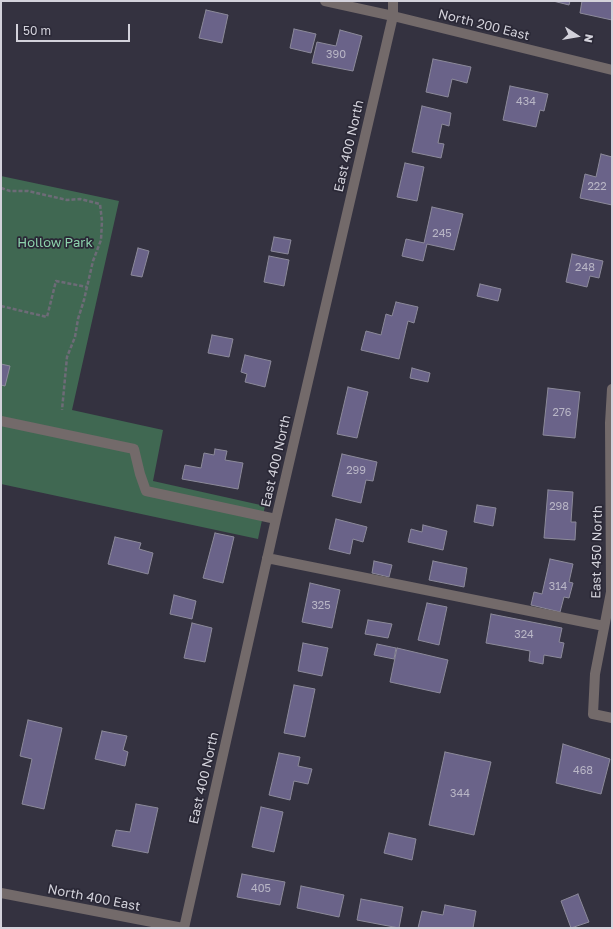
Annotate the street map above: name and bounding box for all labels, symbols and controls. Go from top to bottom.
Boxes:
street label: North 200 East [437,6,531,44]
scale bar [18,16,132,42]
north arrow [557,16,597,56]
text: 50 m [23,23,51,38]
text: N [582,33,596,44]
house number: 390 [326,48,346,62]
house number: 434 [516,95,536,109]
street label: East 400 North [331,98,367,194]
house number: 222 [587,180,607,194]
house number: 245 [432,227,452,241]
park label: Hollow Park [17,235,93,251]
house number: 248 [575,261,595,275]
house number: 276 [553,406,571,420]
street label: East 400 North [258,413,294,509]
house number: 299 [346,464,366,478]
house number: 298 [549,500,569,514]
street label: East 450 North [588,505,606,599]
house number: 314 [549,580,567,594]
house number: 325 [311,599,331,613]
house number: 324 [514,628,534,642]
street label: East 400 North [186,730,222,826]
house number: 468 [573,764,593,778]
house number: 344 [450,787,470,801]
street label: North 400 East [46,881,142,915]
house number: 405 [251,882,271,896]

